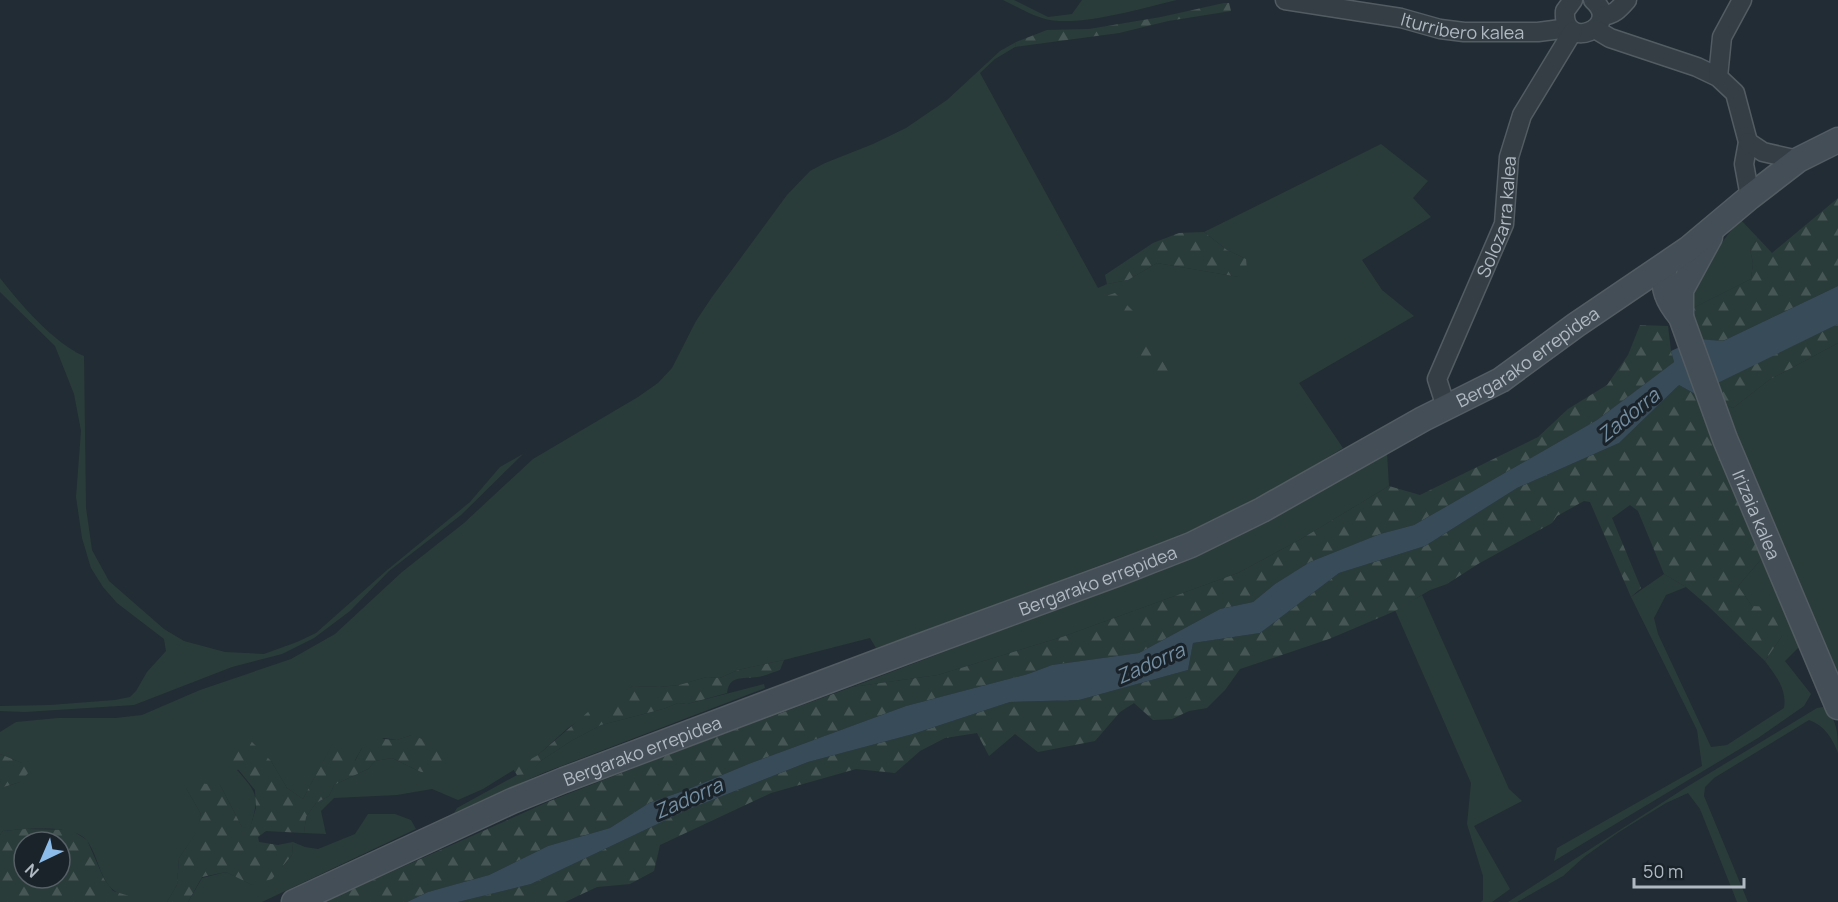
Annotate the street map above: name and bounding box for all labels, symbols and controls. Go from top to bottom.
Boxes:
street label: Iturribero kalea [1398,7,1524,44]
street label: Solozarra kalea [1470,155,1521,281]
street label: Bergarako errepidea [1452,301,1604,413]
water label: Zadorra [1591,381,1665,448]
street label: Irizaia kalea [1727,466,1786,563]
street label: Bergarako errepidea [1015,540,1180,621]
water label: Zadorra [1112,636,1189,690]
street label: Bergarako errepidea [560,710,725,791]
water label: Zadorra [650,771,727,825]
north arrow [12,830,72,890]
scale bar [1634,851,1744,889]
text: N [20,859,43,883]
text: 50 m [1643,859,1683,883]

